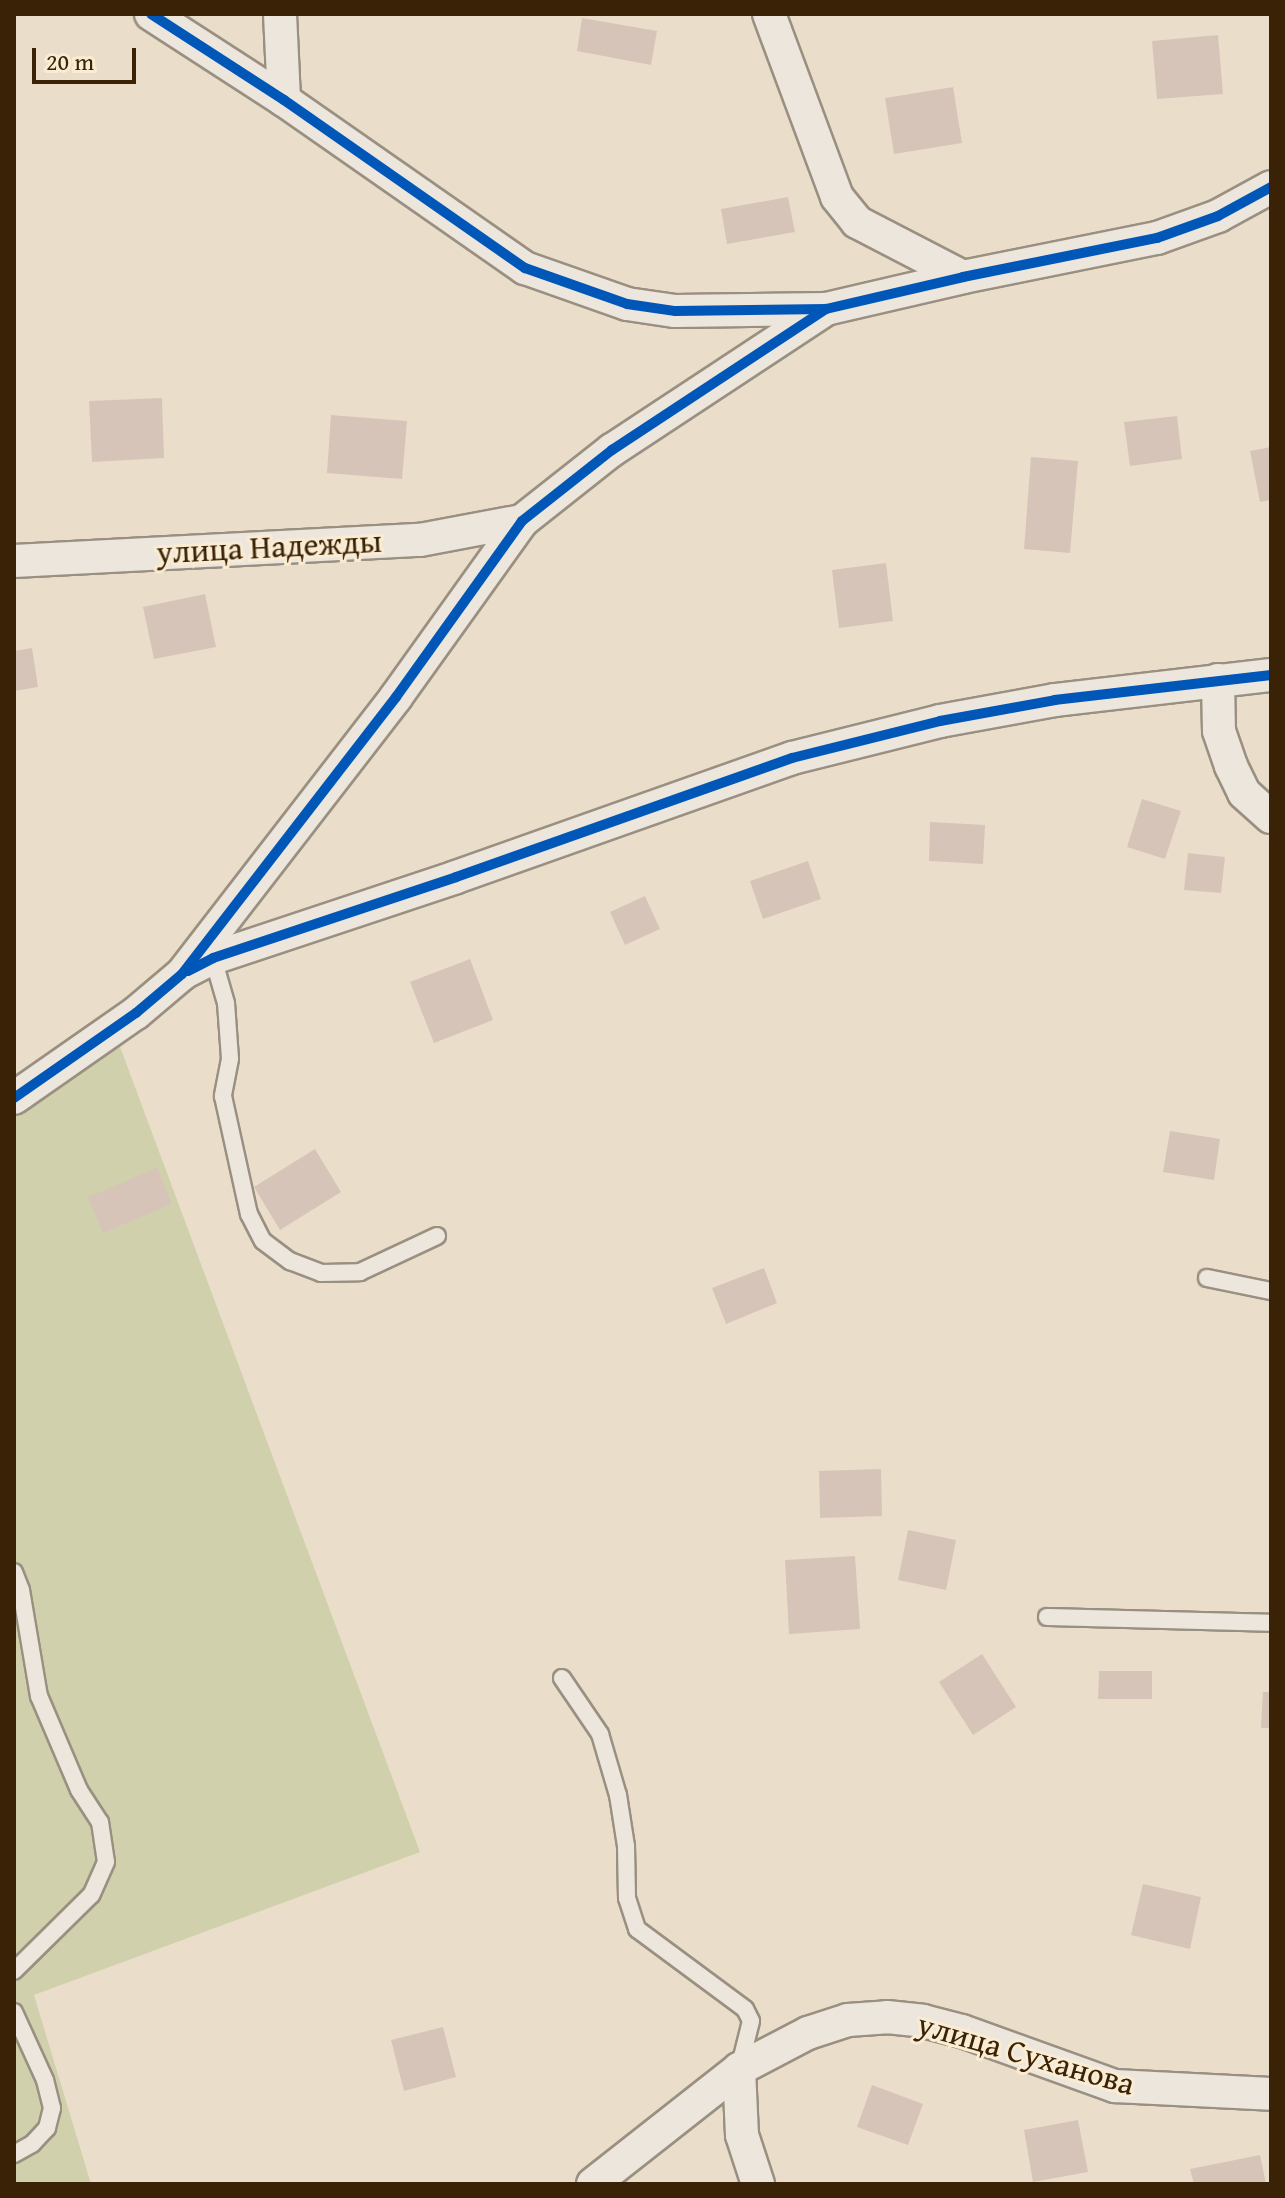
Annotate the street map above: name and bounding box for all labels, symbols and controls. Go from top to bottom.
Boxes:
scale bar [36,32,140,82]
text: 20 m [46,44,94,79]
street label: улица Надежды [155,522,383,572]
street label: улица Суханова [913,2005,1139,2103]

